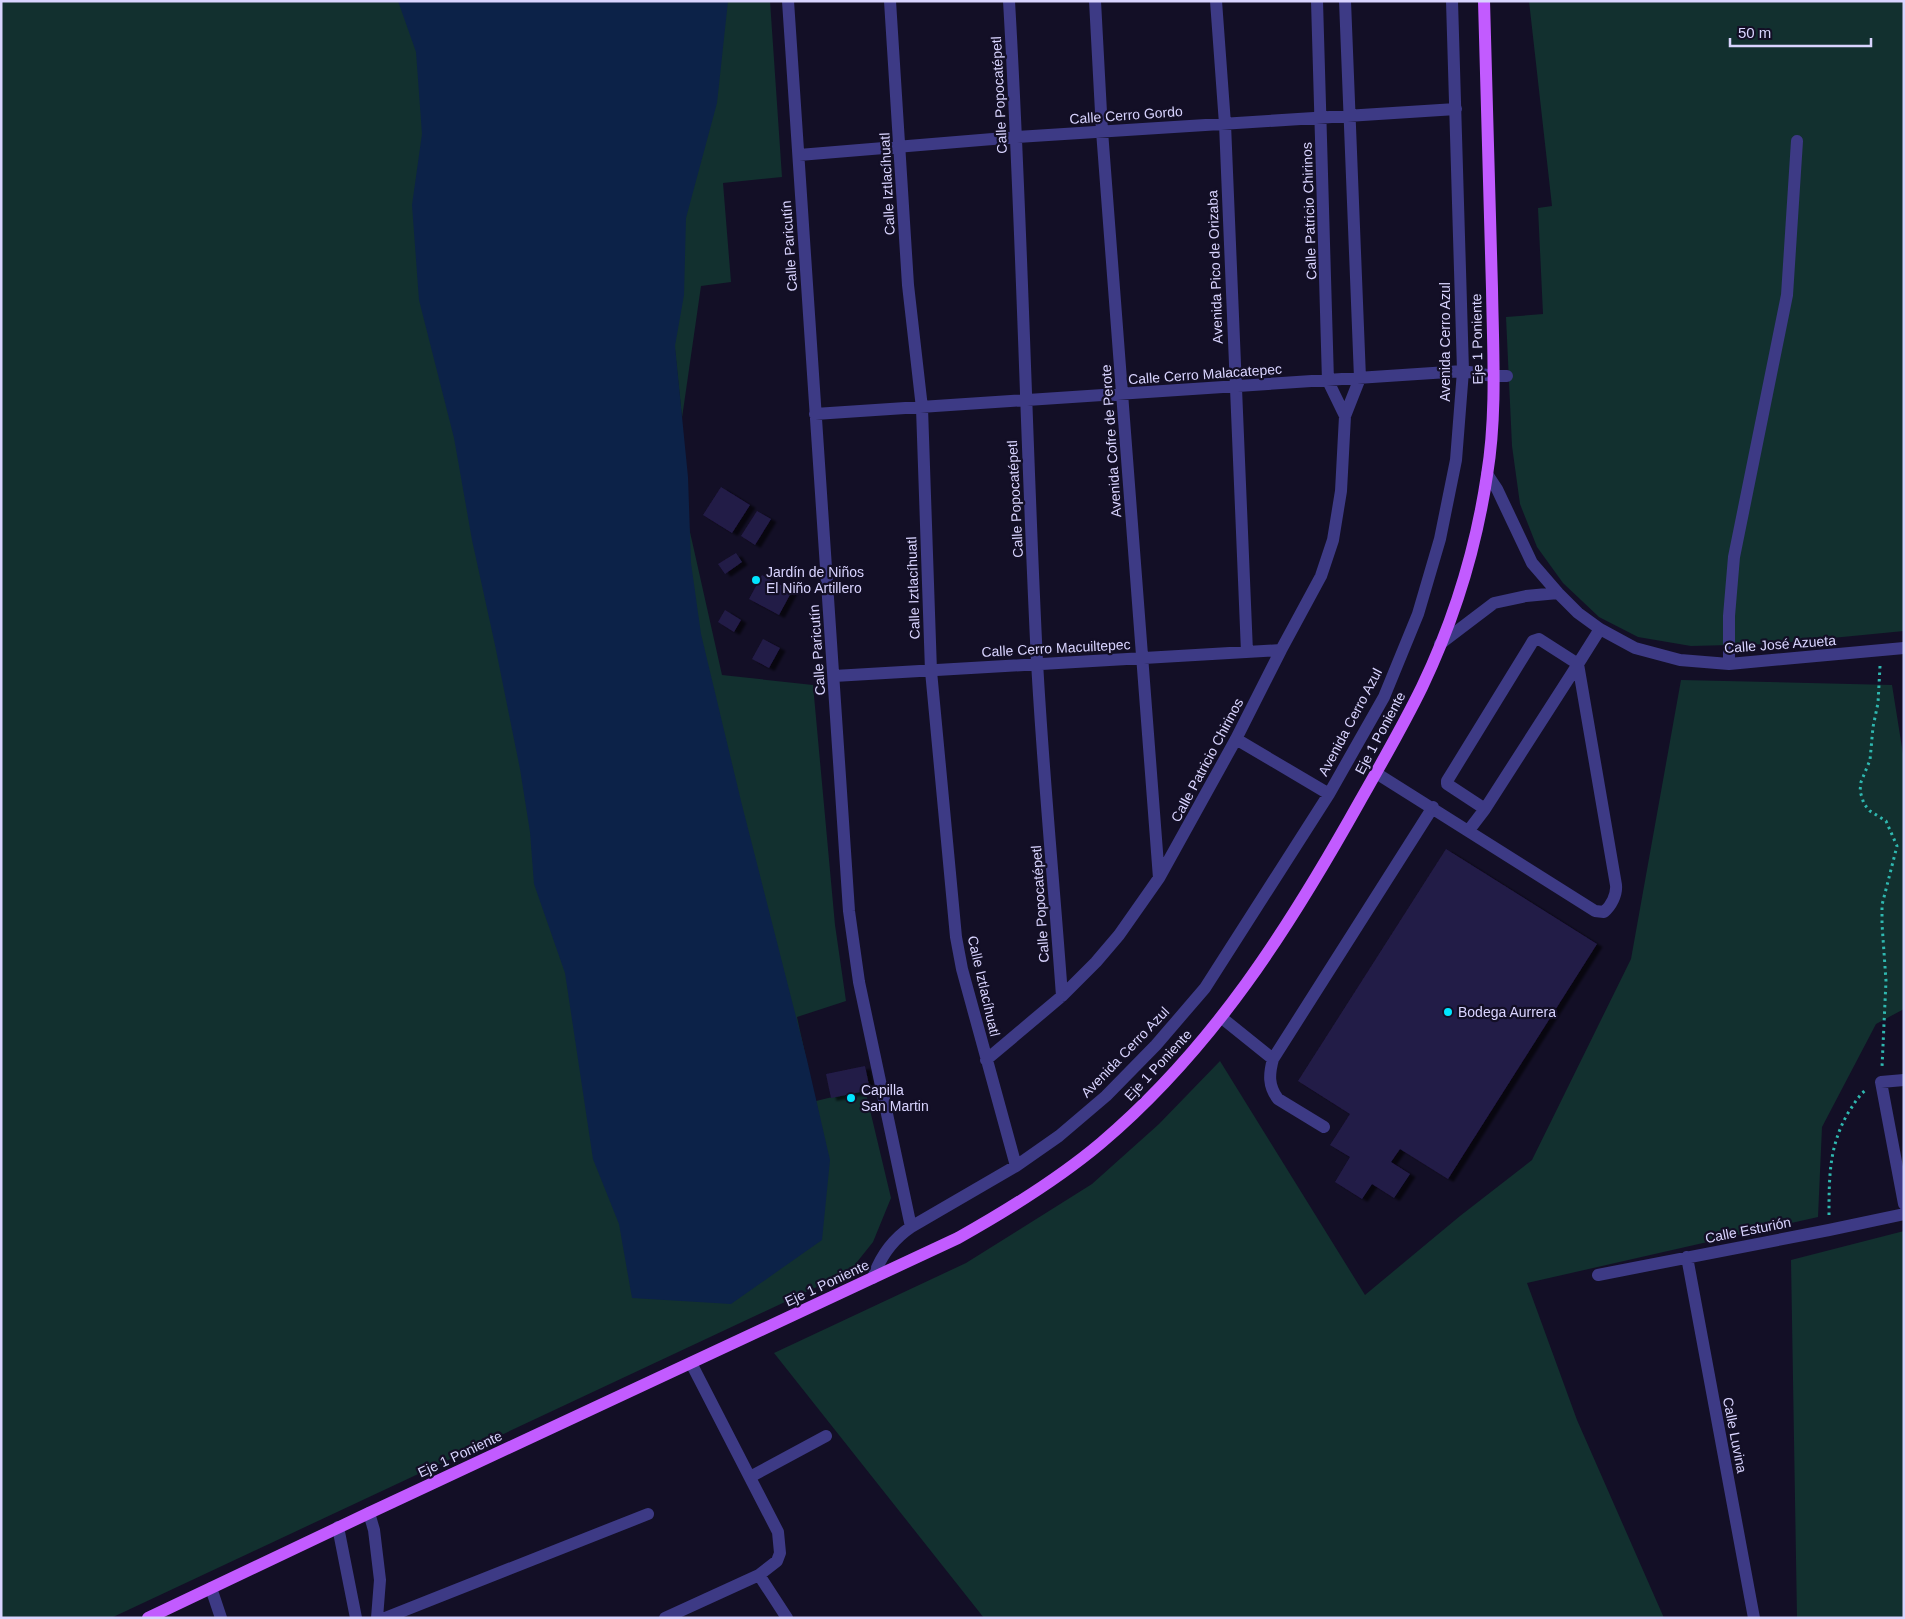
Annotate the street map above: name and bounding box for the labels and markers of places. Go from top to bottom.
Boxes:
place label: Jardín de Niños El Niño Artillero [766,564,864,596]
marker: Jardín de Niños El Niño Artillero [750,574,762,586]
place label: Bodega Aurrera [1458,1004,1556,1020]
marker: Bodega Aurrera [1442,1006,1454,1018]
place label: Capilla San Martin [861,1082,929,1114]
marker: Capilla San Martin [845,1092,857,1104]

